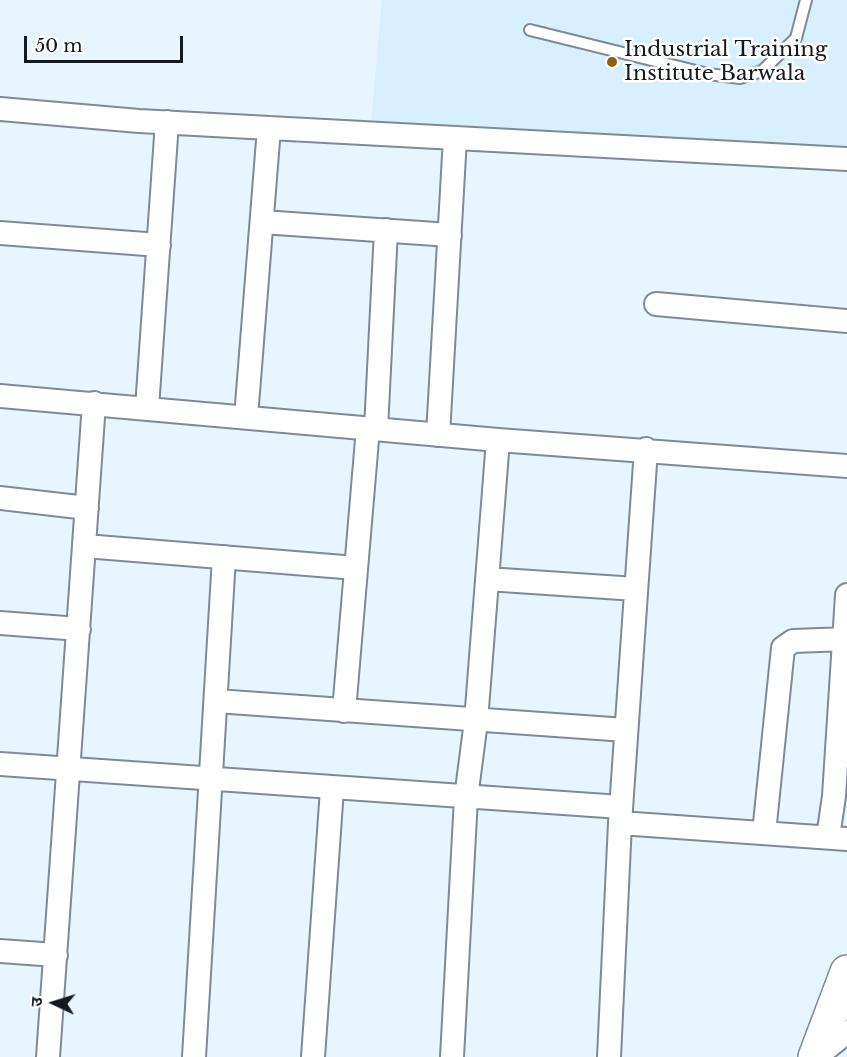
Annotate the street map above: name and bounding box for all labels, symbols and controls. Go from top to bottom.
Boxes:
scale bar [27,24,186,62]
text: 50 m [35,35,83,57]
place label: Industrial Training Institute Barwala [624,37,827,87]
marker: Industrial Training Institute Barwala [605,55,619,69]
north arrow [24,973,84,1033]
text: उ [26,996,46,1007]

